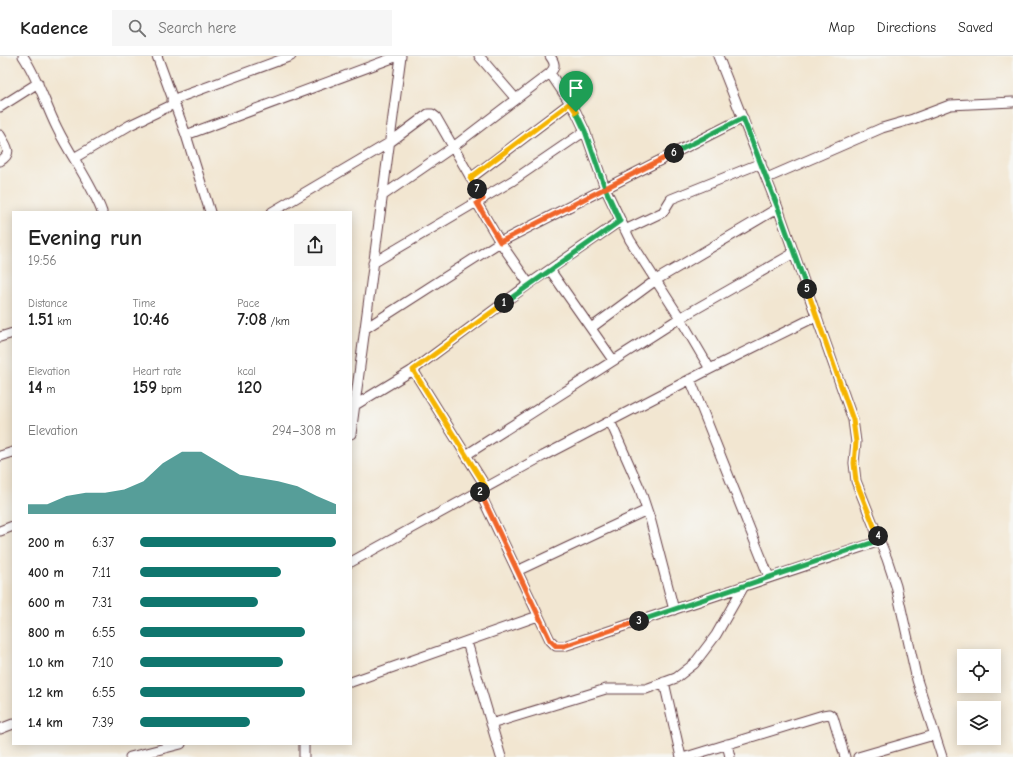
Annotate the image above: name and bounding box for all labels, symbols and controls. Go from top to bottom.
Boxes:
search box [112,10,392,46]
text: Kadence [20,17,88,39]
icon: search [126,17,148,39]
text: Search here [158,19,236,37]
text: Map [828,19,855,36]
text: Directions [877,19,936,36]
text: Saved [958,19,993,36]
pin [559,71,593,112]
icon: arrive [565,77,587,99]
pin: 6 [664,143,684,163]
text: 6 [671,146,677,159]
pin: 7 [467,179,487,199]
text: 7 [475,182,479,195]
button: share [294,224,336,266]
text: Evening run [28,225,142,251]
text: 19:56 [28,253,57,268]
pin: 5 [797,279,817,299]
text: 5 [804,282,810,295]
pin: 1 [494,293,514,313]
text: 1 [502,296,506,309]
text: Distance [28,297,67,310]
text: Time [133,297,156,310]
text: Pace [237,297,260,310]
text: 1.51 [28,310,53,329]
text: 10:46 [133,310,169,329]
text: 7:08 [237,310,267,329]
text: km [53,315,72,328]
text: /km [267,315,290,328]
text: Elevation [28,365,70,378]
text: Heart rate [133,365,181,378]
text: kcal [237,365,256,378]
text: 14 [28,378,42,397]
text: 159 [133,378,157,397]
text: 120 [237,378,262,397]
text: m [42,383,55,396]
text: bpm [157,383,182,396]
text: Elevation [28,423,78,438]
text: 294–308 m [272,423,336,438]
pin: 2 [470,482,490,502]
text: 2 [477,485,483,498]
pin: 4 [868,526,888,546]
text: 4 [875,529,881,542]
text: 200 m [28,535,64,550]
text: 6:37 [92,535,114,550]
text: 400 m [28,565,64,580]
text: 7:11 [92,565,111,580]
text: 600 m [28,595,65,610]
text: 7:31 [92,595,112,610]
pin: 3 [629,611,649,631]
text: 3 [636,614,642,627]
text: 800 m [28,625,65,640]
text: 6:55 [92,625,116,640]
map controls [957,649,1001,745]
button: locate [957,649,1001,693]
text: 1.0 km [28,655,64,670]
text: 7:10 [92,655,114,670]
text: 1.2 km [28,685,63,700]
text: 6:55 [92,685,116,700]
button: layers [957,701,1001,745]
text: 1.4 km [28,715,63,730]
text: 7:39 [92,715,114,730]

